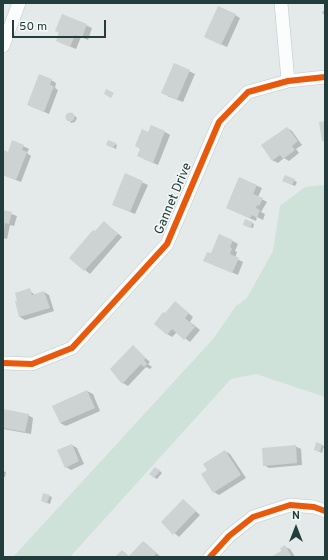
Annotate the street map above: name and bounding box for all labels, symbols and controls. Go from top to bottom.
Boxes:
scale bar [14,12,108,38]
text: 50 m [19,19,47,35]
street label: Gannet Drive [152,161,196,237]
north arrow [276,508,316,548]
text: N [292,509,300,523]

